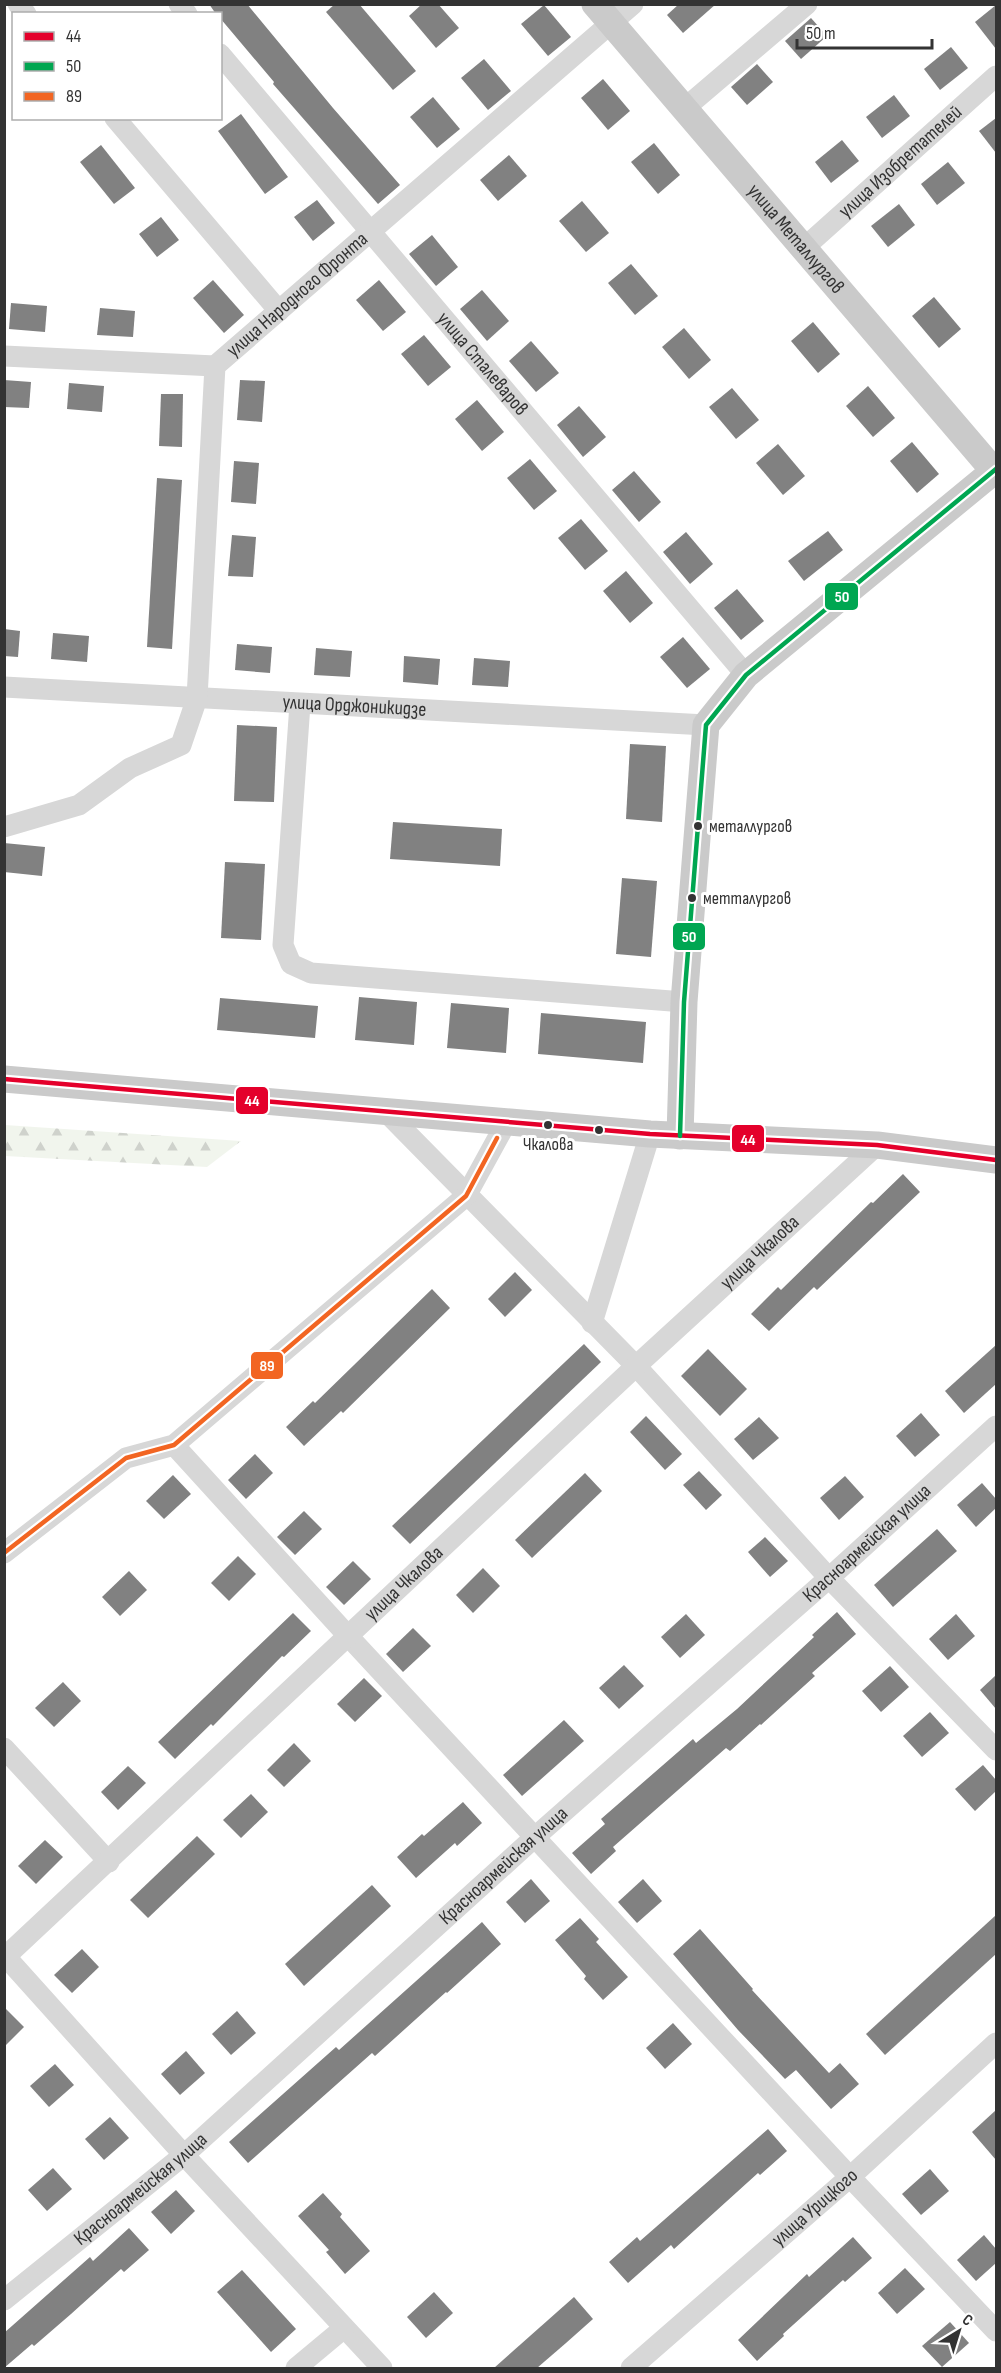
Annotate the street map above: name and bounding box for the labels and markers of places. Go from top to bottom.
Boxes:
place label: металлургов [709,816,792,837]
marker: металлургов [692,820,704,832]
place label: метталургов [703,888,791,909]
marker: метталургов [686,892,698,904]
marker: Чкалова [542,1119,554,1131]
unlabelled marker [593,1124,605,1136]
place label: Чкалова [523,1134,573,1155]

